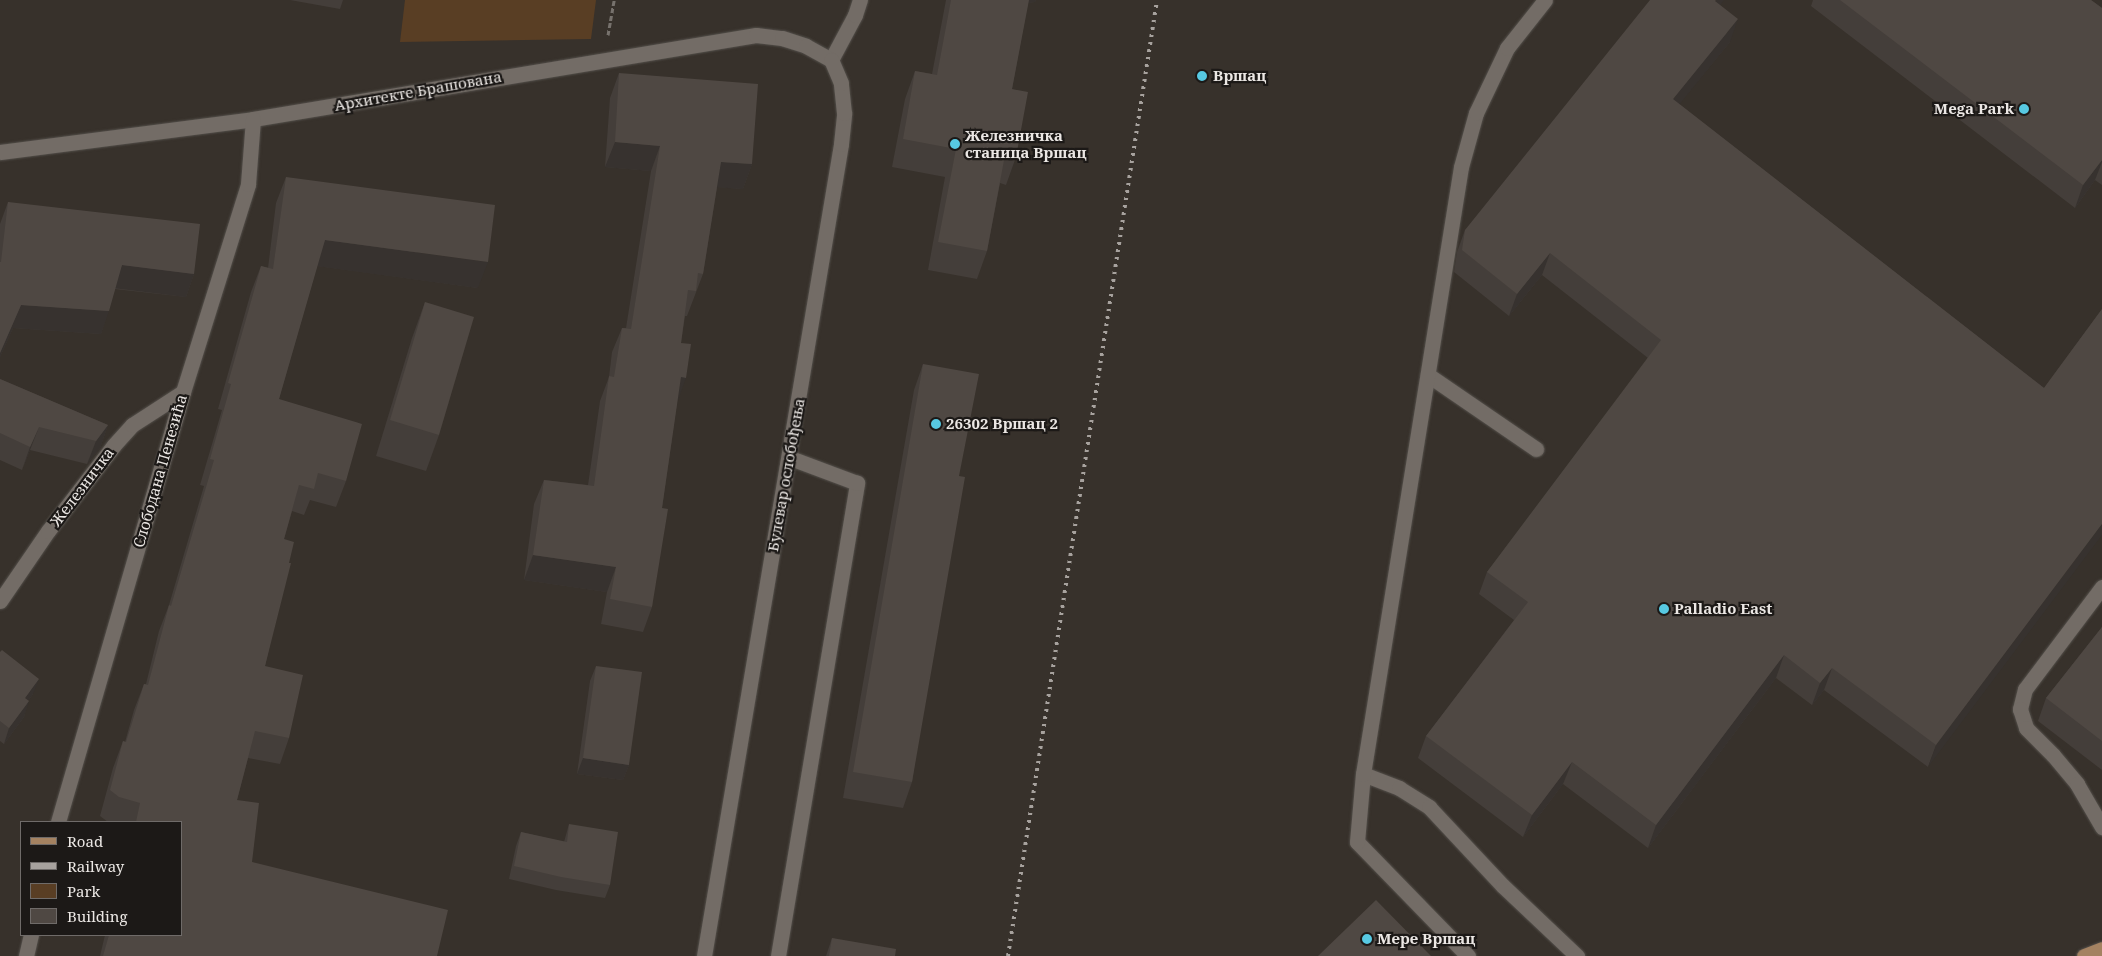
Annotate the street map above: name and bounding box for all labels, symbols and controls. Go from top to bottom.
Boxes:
street label: Архитекте Брашована [333,67,503,115]
place label: Вршац [1213,67,1266,85]
marker: Вршац [1195,69,1209,83]
place label: Mega Park [1934,100,2014,118]
marker: Mega Park [2018,103,2030,115]
place label: Железничка станица Вршац [965,126,1086,161]
marker: Железничка станица Вршац [949,138,961,150]
street label: Слободана Пенезића [130,392,190,550]
street label: Булевар ослобођења [764,397,808,553]
place label: 26302 Вршац 2 [946,415,1058,433]
marker: 26302 Вршац 2 [930,418,942,430]
street label: Железничка [46,444,118,530]
place label: Palladio East [1674,600,1772,618]
marker: Palladio East [1658,603,1670,615]
legend [20,821,182,936]
text: Road [67,831,103,851]
text: Railway [67,856,124,876]
text: Park [67,881,100,901]
text: Building [67,906,128,926]
place label: Мере Вршац [1377,930,1475,948]
marker: Мере Вршац [1361,933,1373,945]

